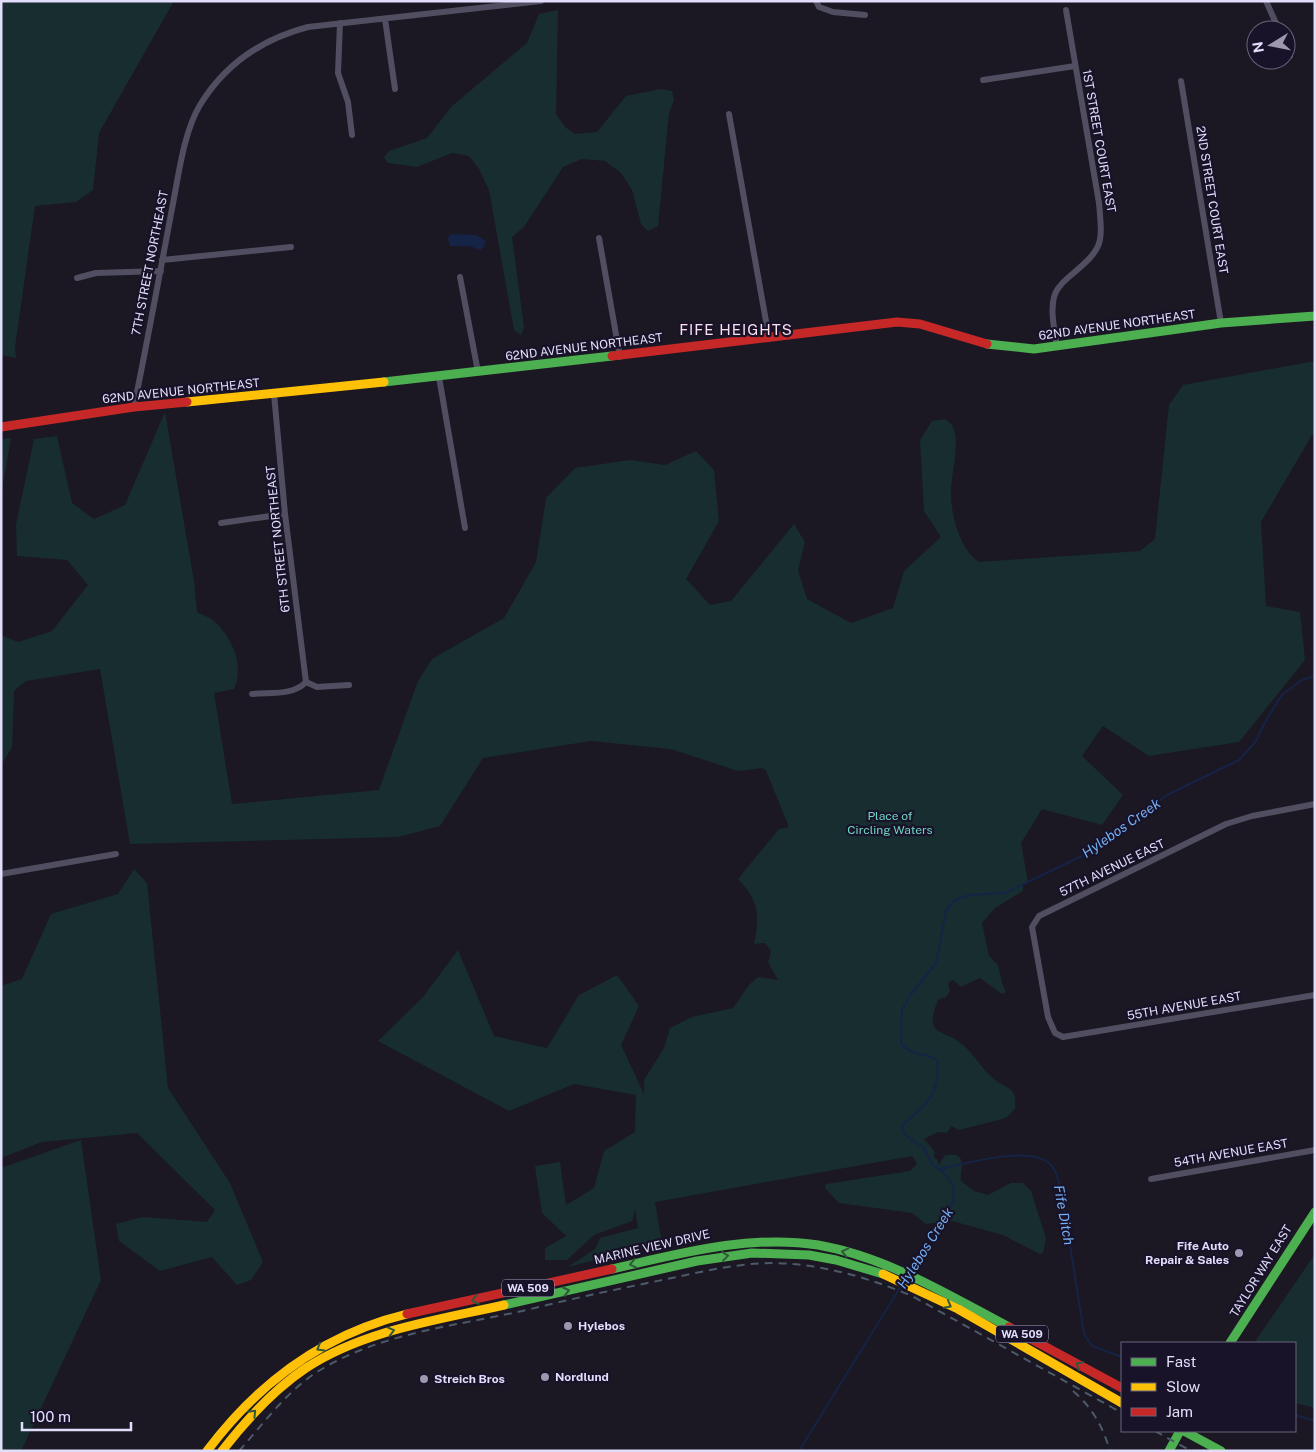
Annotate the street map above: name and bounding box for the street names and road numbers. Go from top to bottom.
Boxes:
street label: 1ST STREET COURT EAST [1080,68,1118,214]
street label: 2ND STREET COURT EAST [1193,125,1231,275]
street label: 7TH STREET NORTHEAST [129,189,171,337]
street label: 62ND AVENUE NORTHEAST [1038,307,1196,343]
street label: 62ND AVENUE NORTHEAST [505,330,663,364]
street label: 62ND AVENUE NORTHEAST [102,376,260,406]
street label: 6TH STREET NORTHEAST [263,465,293,613]
street label: 57TH AVENUE EAST [1057,836,1167,900]
street label: 55TH AVENUE EAST [1126,989,1242,1023]
street label: 54TH AVENUE EAST [1173,1136,1289,1170]
street label: TAYLOR WAY EAST [1227,1222,1295,1320]
street label: MARINE VIEW DRIVE [593,1227,711,1267]
road number: WA 509 [502,1280,554,1296]
road number: WA 509 [996,1326,1048,1342]

